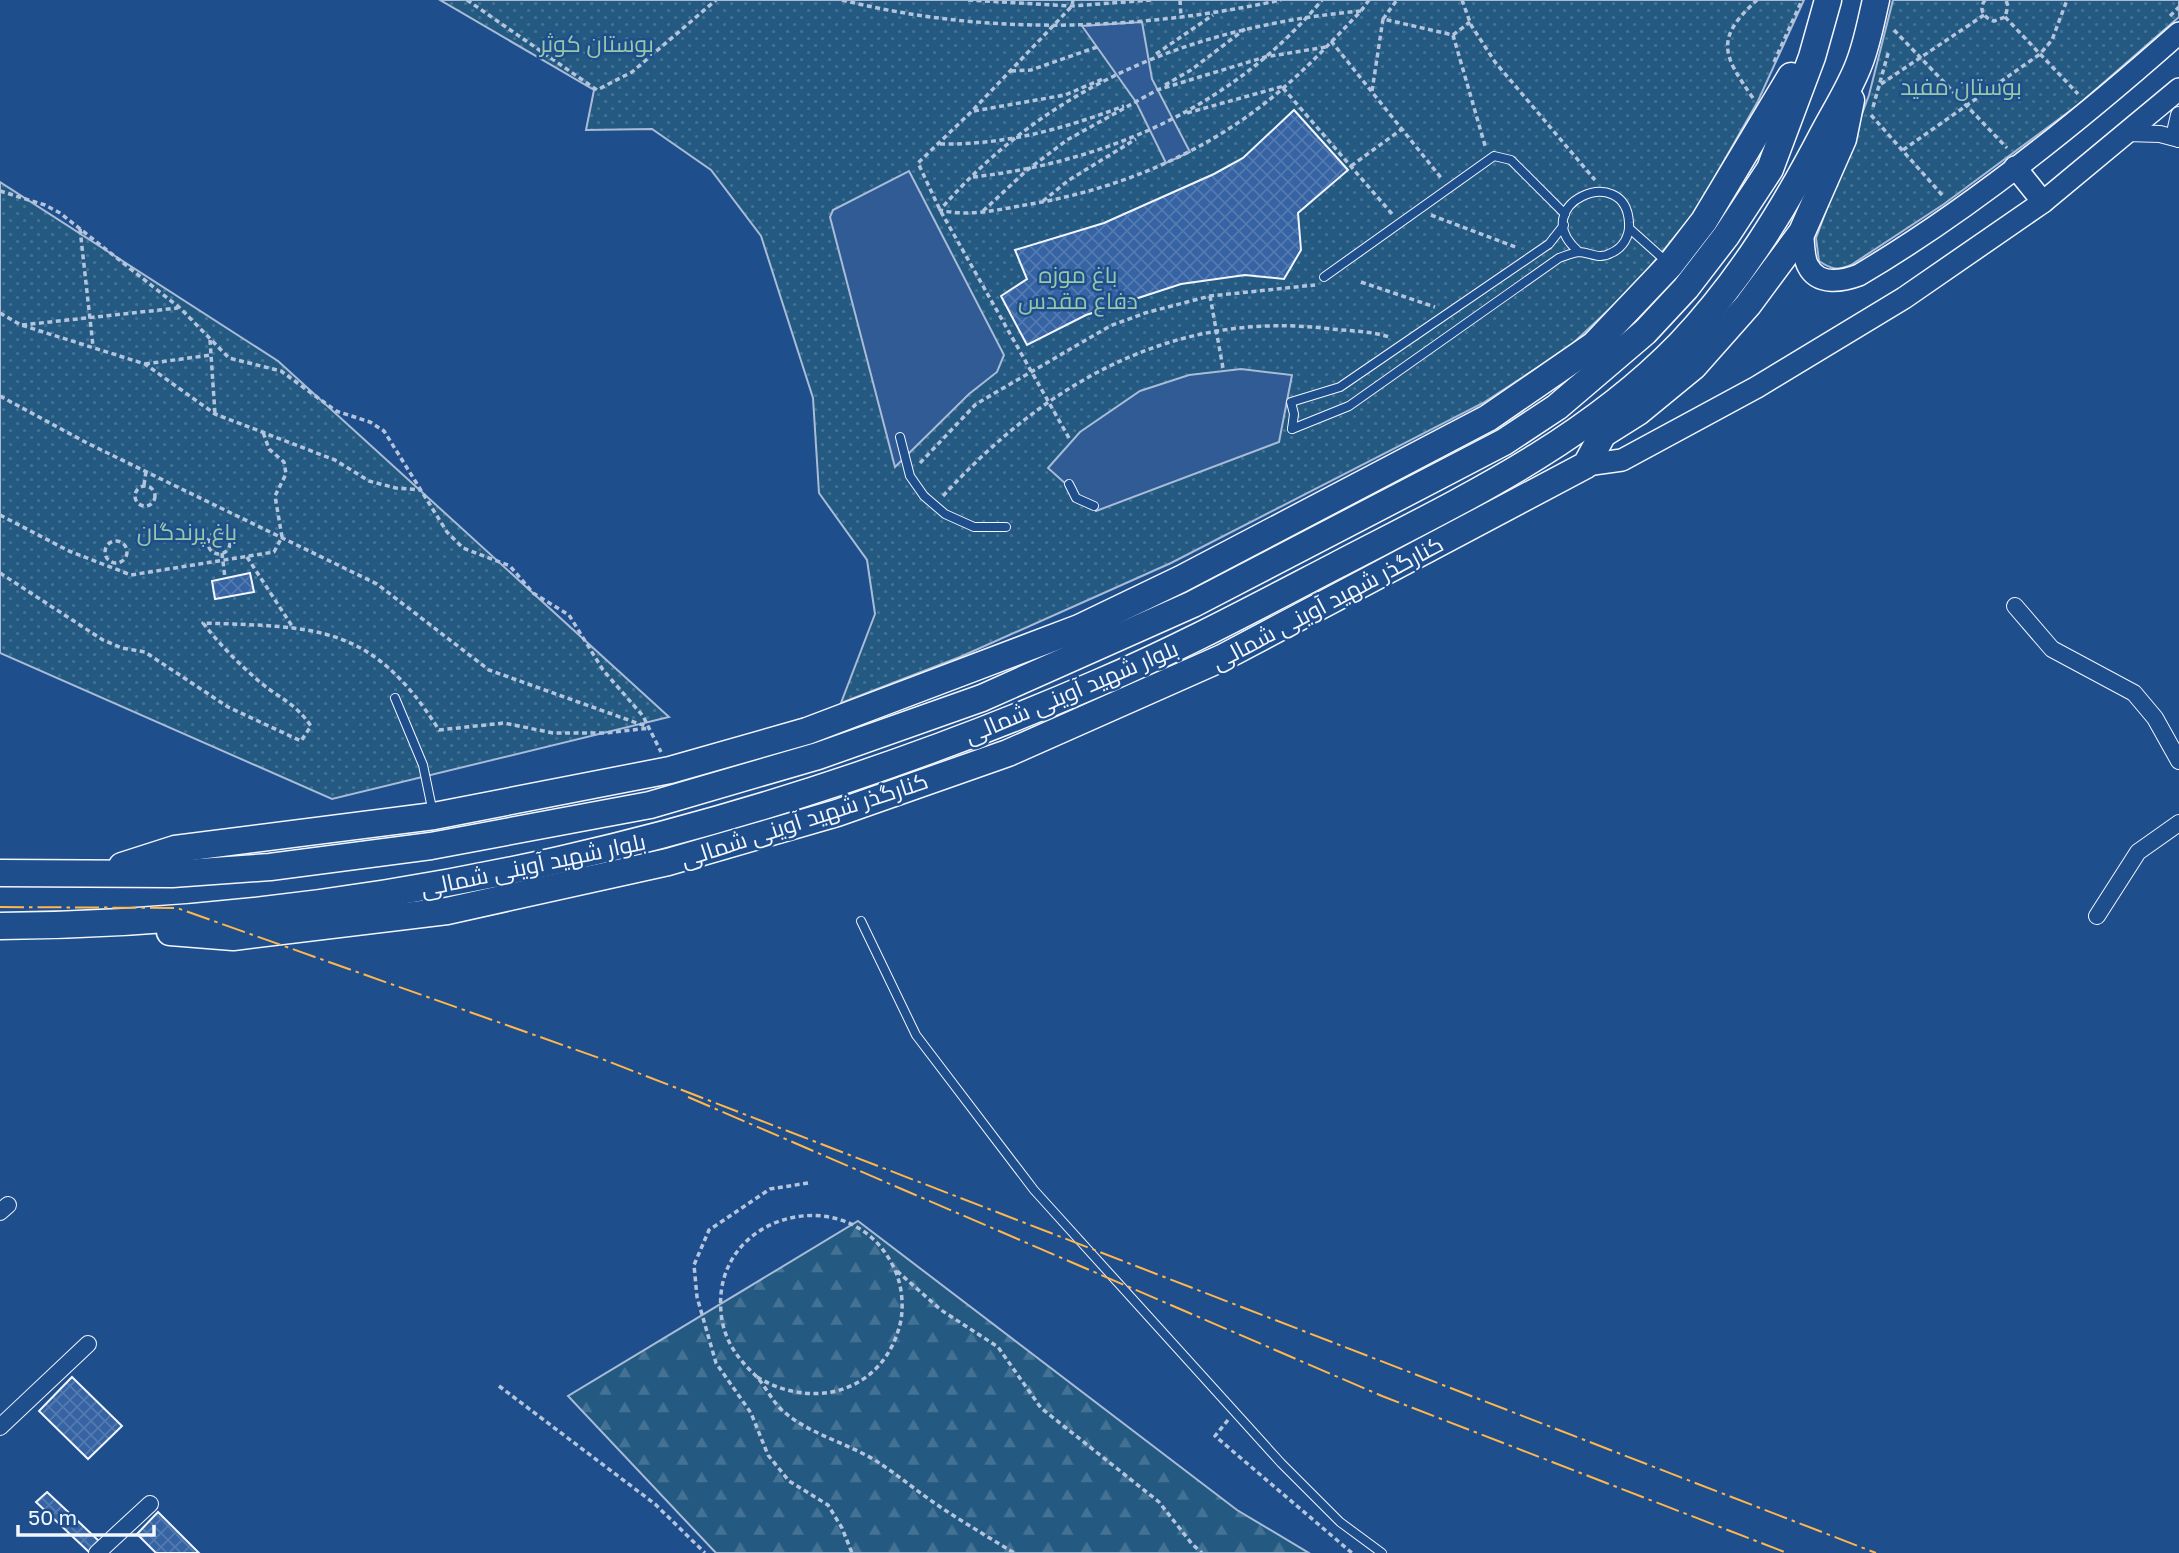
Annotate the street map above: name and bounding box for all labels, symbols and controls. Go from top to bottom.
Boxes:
park label: بوستان کوثر [538,29,654,58]
park label: بوستان مفید [1900,72,2022,101]
park label: باغ موزه دفاع مقدس [1018,260,1138,317]
park label: باغ پرندگان [137,517,237,548]
street label: کنارگذر شهید آوینی شمالی [1206,529,1448,676]
street label: بلوار شهید آوینی شمالی [960,633,1182,750]
street label: کنارگذر شهید آوینی شمالی [677,766,931,873]
street label: بلوار شهید آوینی شمالی [418,826,648,902]
scale bar [18,1494,154,1538]
text: 50 m [28,1504,77,1530]

